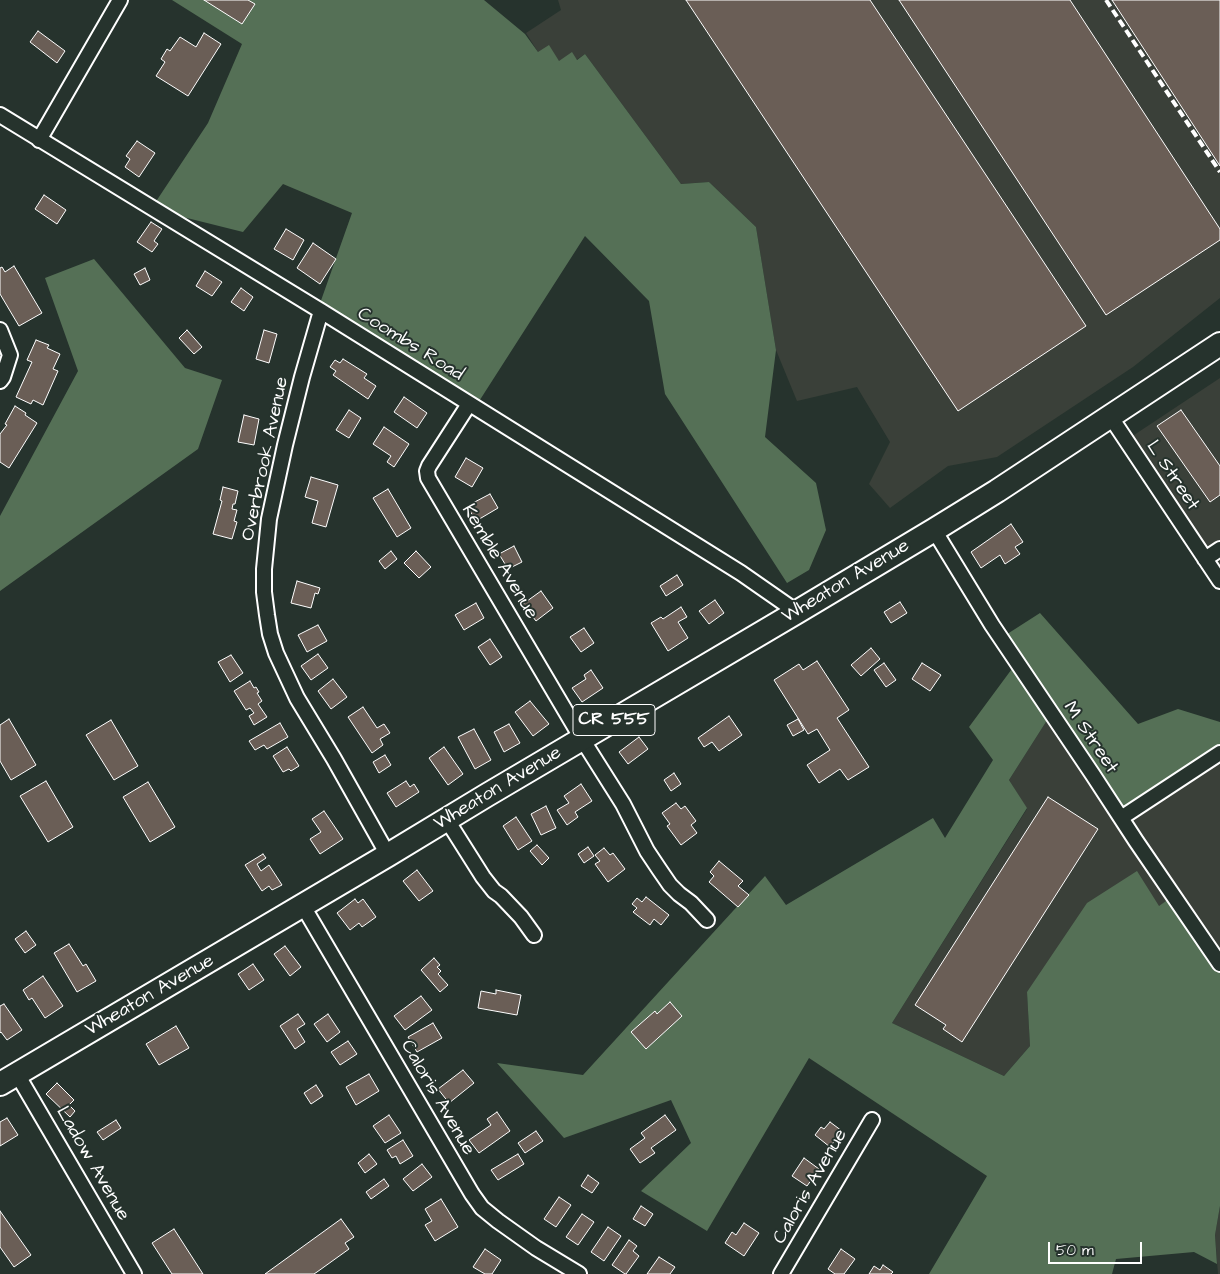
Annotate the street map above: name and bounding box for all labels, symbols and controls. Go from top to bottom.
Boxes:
street label: Coombs Road [353,303,467,387]
street label: Overbrook Avenue [238,375,294,543]
street label: L Street [1140,437,1204,515]
street label: Kemble Avenue [456,500,542,624]
street label: Wheaton Avenue [778,535,914,629]
street label: M Street [1058,698,1122,778]
road number: CR 555 [573,704,655,736]
street label: Wheaton Avenue [430,742,566,836]
street label: Wheaton Avenue [82,950,218,1042]
street label: Caloris Avenue [395,1036,479,1160]
street label: Ladow Avenue [50,1103,134,1225]
street label: Caloris Avenue [769,1125,853,1249]
scale bar [1050,1232,1144,1264]
text: 50 m [1056,1240,1094,1261]

